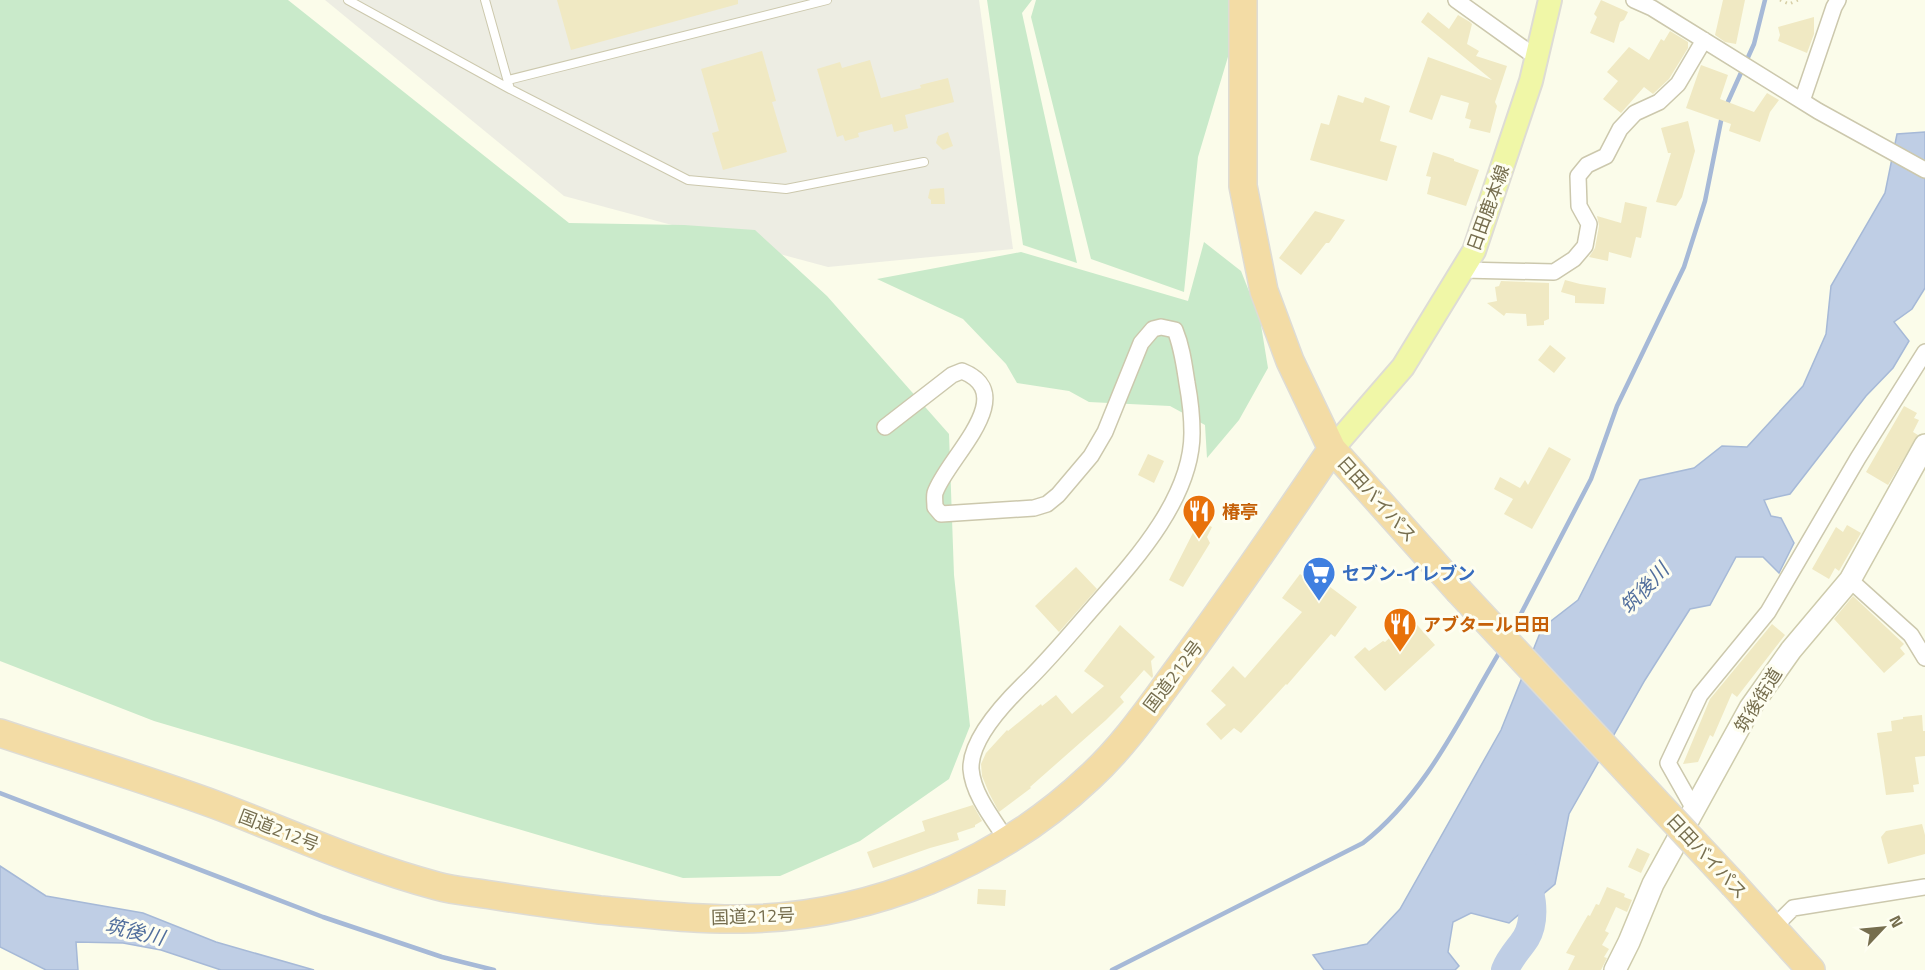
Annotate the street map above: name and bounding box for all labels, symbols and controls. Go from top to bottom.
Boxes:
street label: 日田鹿本線 [1460,161,1516,255]
street label: 日田バイパス [1331,450,1423,548]
restaurant icon: 椿亭 [1181,493,1217,540]
place label: 椿亭 [1222,498,1258,525]
water label: 筑後川 [1612,554,1677,621]
supermarket icon: セブン-イレブン [1301,555,1337,602]
place label: セブン-イレブン [1342,560,1475,587]
restaurant icon: アブタール日田 [1382,606,1418,653]
place label: アブタール日田 [1423,611,1549,638]
street label: 国道212号 [1137,634,1209,718]
street label: 筑後街道 [1727,662,1789,738]
street label: 国道212号 [235,802,323,858]
street label: 日田バイパス [1660,807,1754,905]
north arrow [1853,898,1913,958]
street label: 国道212号 [710,901,796,931]
water label: 筑後川 [102,909,170,953]
text: N [1883,911,1910,932]

